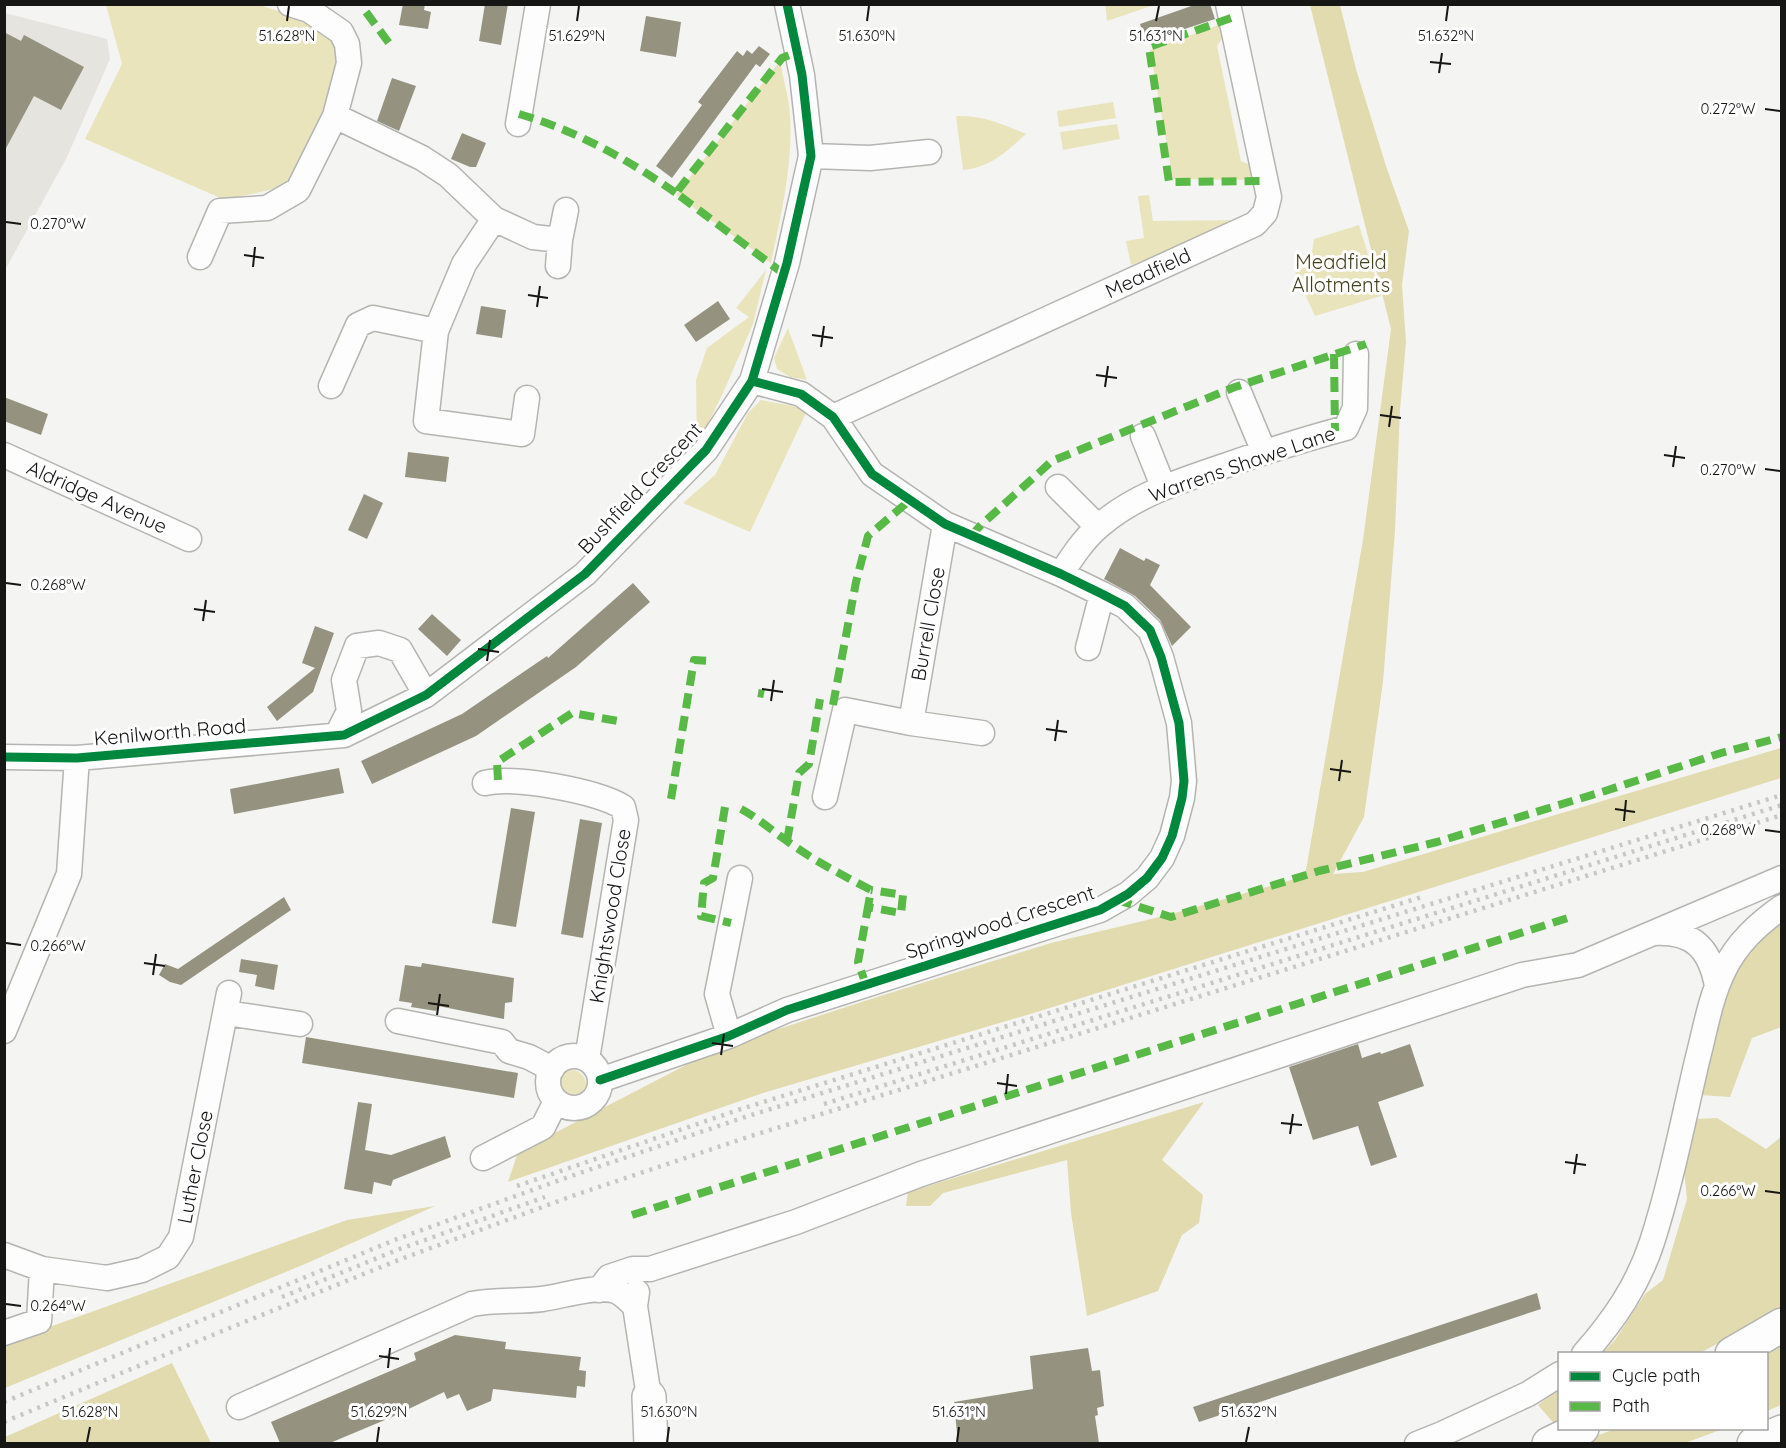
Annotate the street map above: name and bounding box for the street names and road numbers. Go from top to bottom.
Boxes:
street label: Meadfield [1101,242,1195,303]
street label: Bushfield Crescent [572,416,707,559]
street label: Warrens Shawe Lane [1145,420,1339,507]
street label: Aldridge Avenue [23,454,171,539]
street label: Burrell Close [905,565,950,683]
street label: Kenilworth Road [93,712,247,751]
street label: Knightswood Close [583,827,636,1005]
street label: Springwood Crescent [902,879,1098,964]
street label: Luther Close [171,1108,218,1226]

